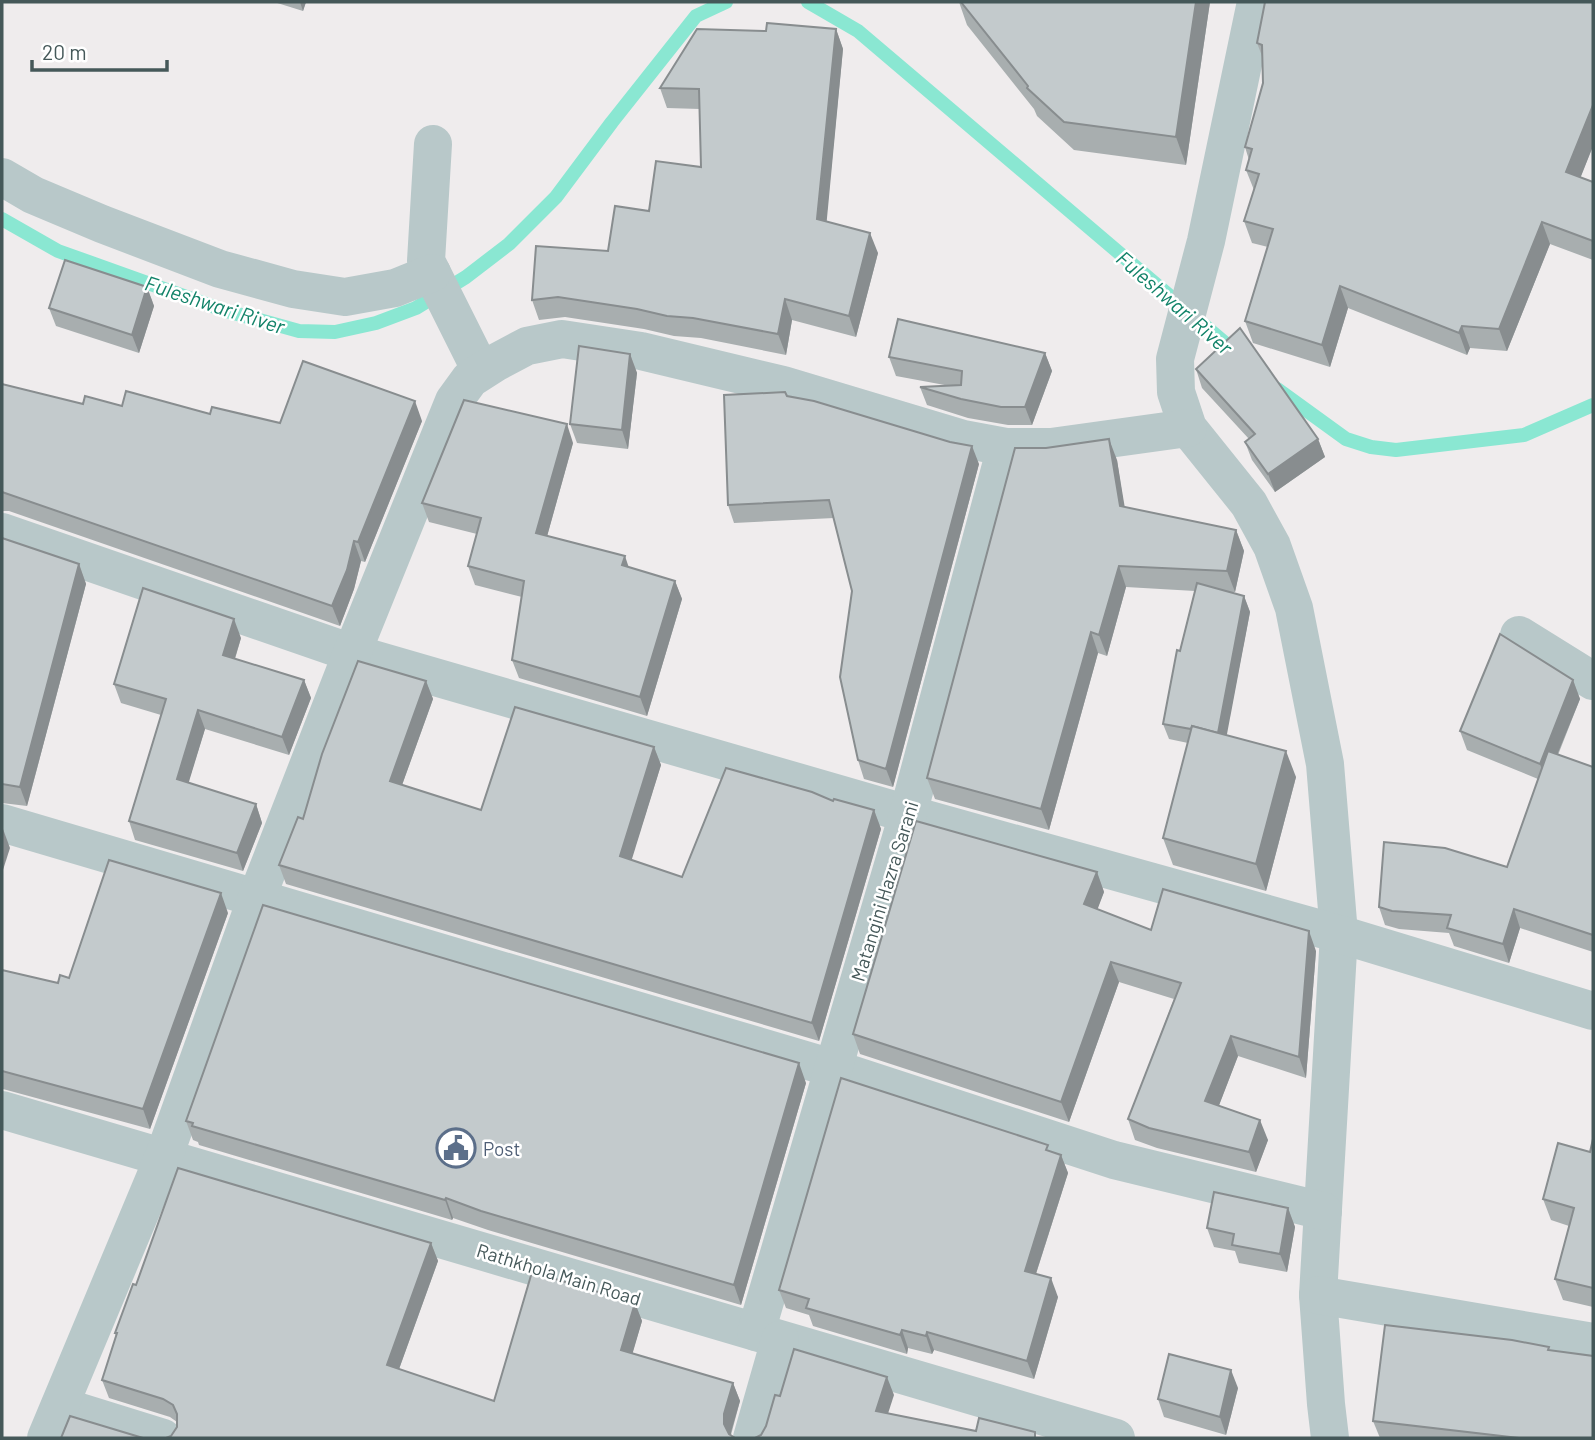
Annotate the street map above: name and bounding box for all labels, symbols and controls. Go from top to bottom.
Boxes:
scale bar [32,28,166,72]
text: 20 m [42,39,87,64]
water label: Fuleshwari River [1112,245,1239,360]
water label: Fuleshwari River [142,270,289,339]
street label: Matangini Hazra Sarani [846,798,922,984]
public building icon: Post [435,1127,477,1169]
place label: Post [483,1137,520,1160]
street label: Rathkhola Main Road [474,1238,644,1310]

